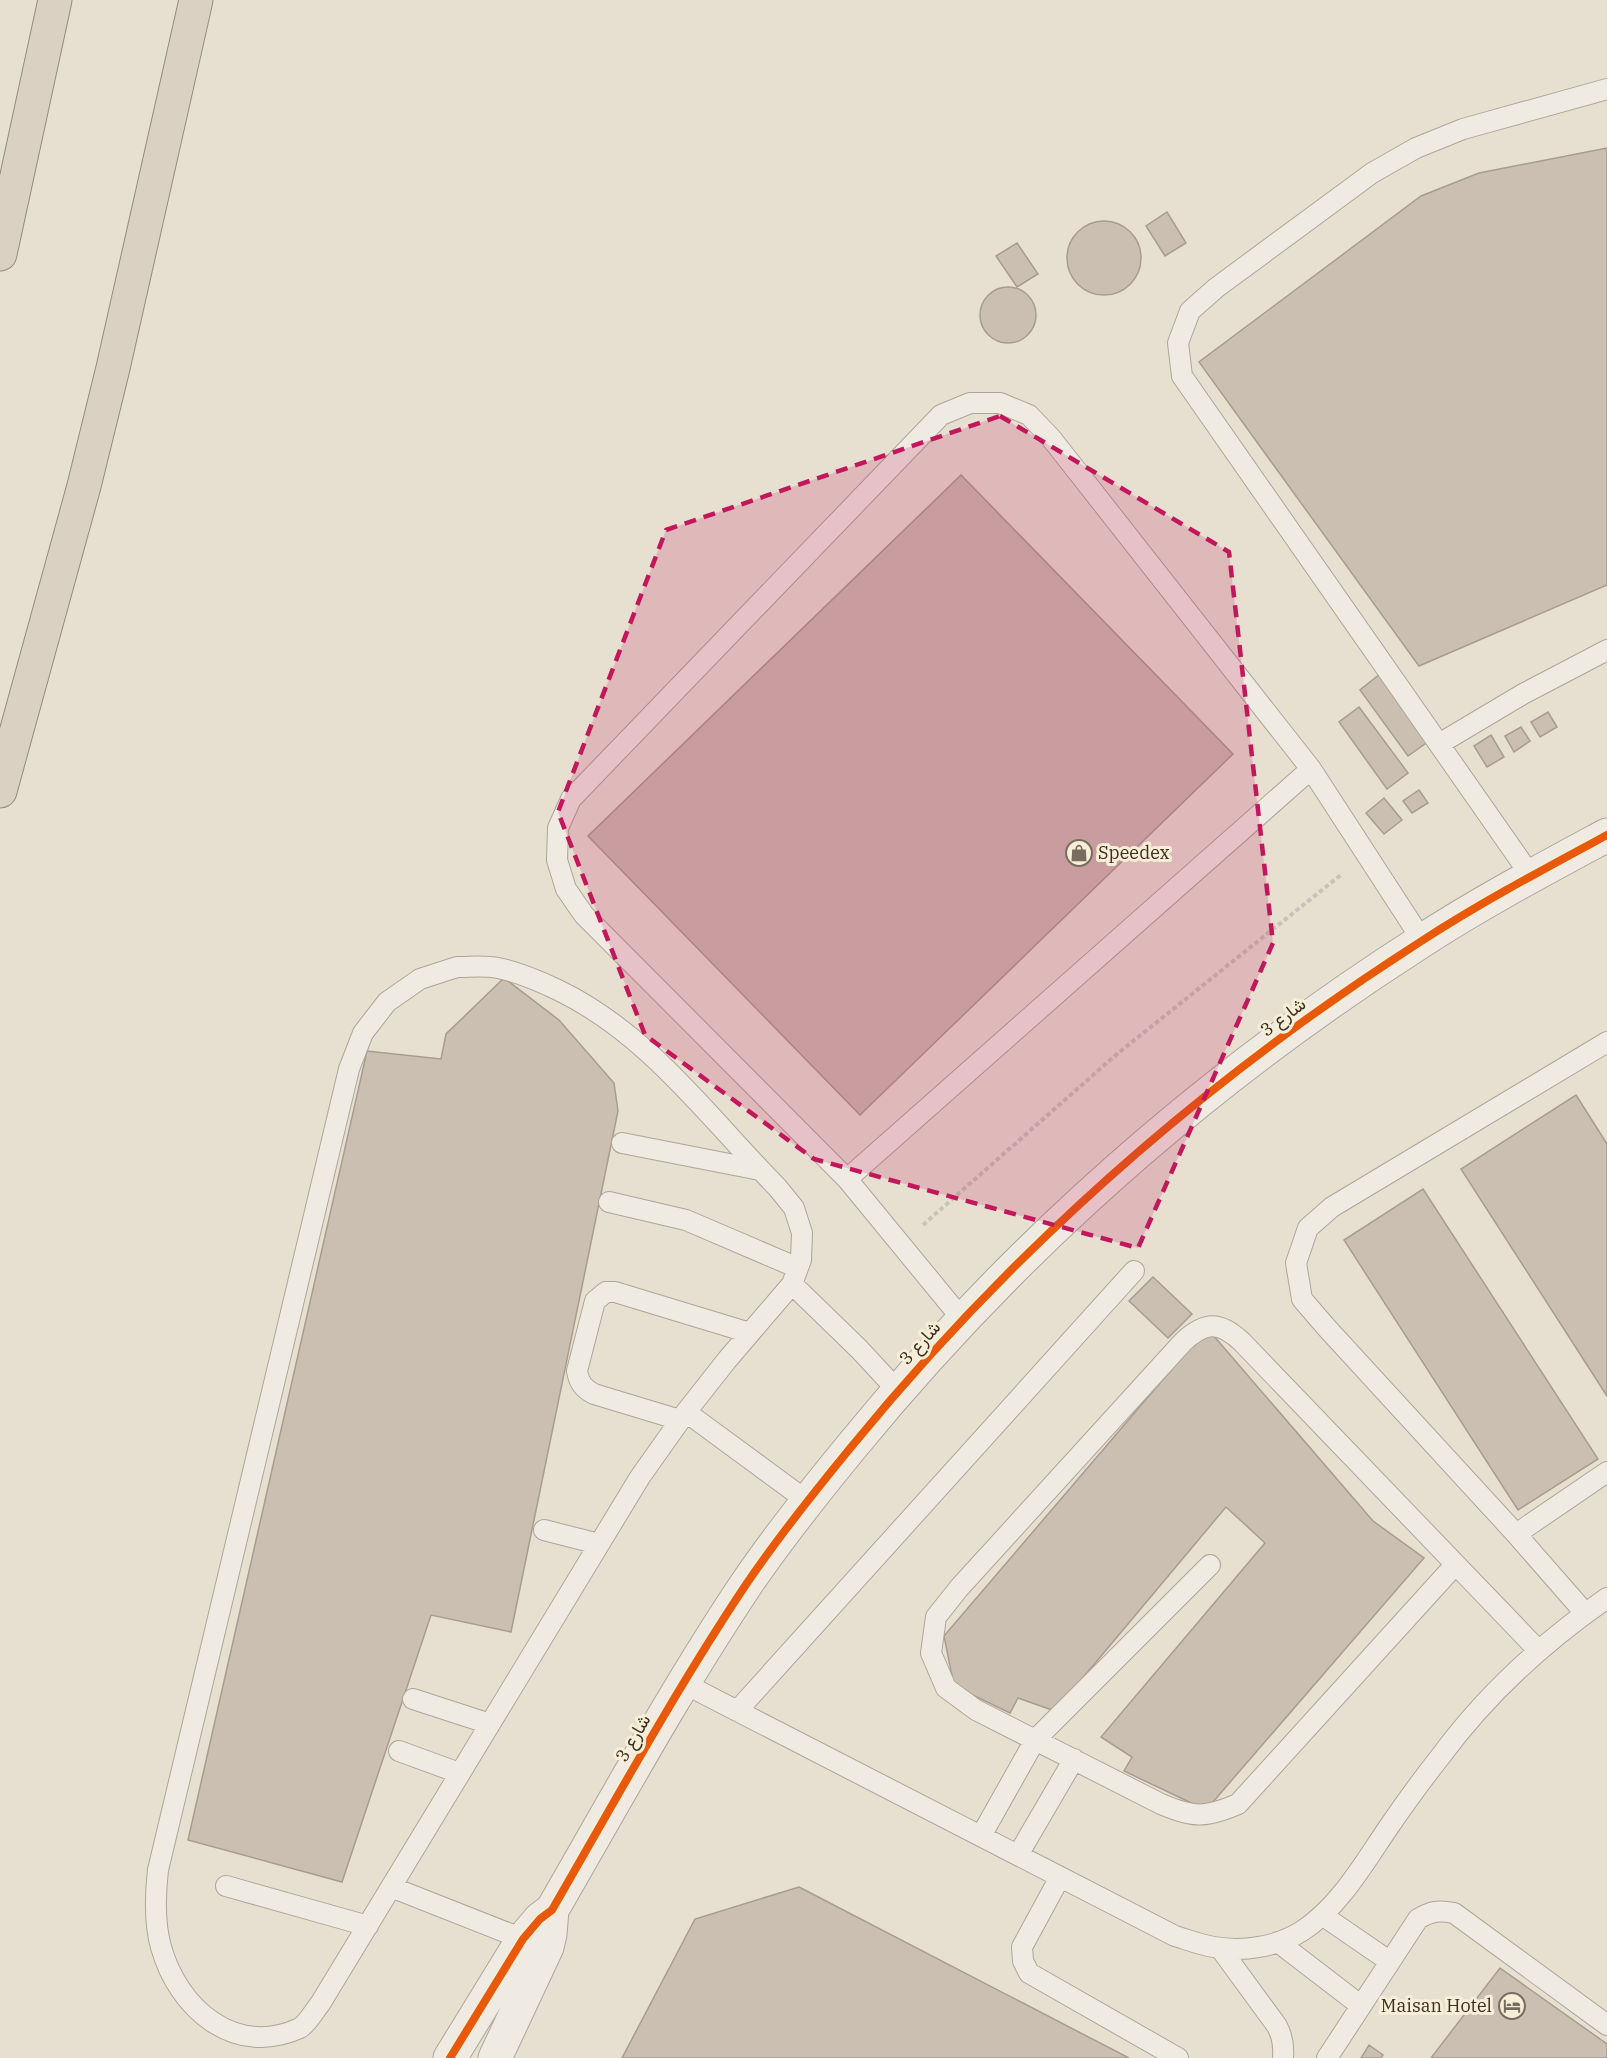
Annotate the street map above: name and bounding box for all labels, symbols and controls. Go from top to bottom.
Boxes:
shop icon: Speedex [1064,838,1094,868]
place label: Speedex [1098,841,1170,864]
street label: شارع 3 [1255,992,1311,1042]
street label: شارع 3 [894,1316,946,1370]
street label: شارع 3 [610,1710,656,1766]
hotel icon: Maisan Hotel [1497,1991,1527,2021]
place label: Maisan Hotel [1381,1994,1492,2017]

